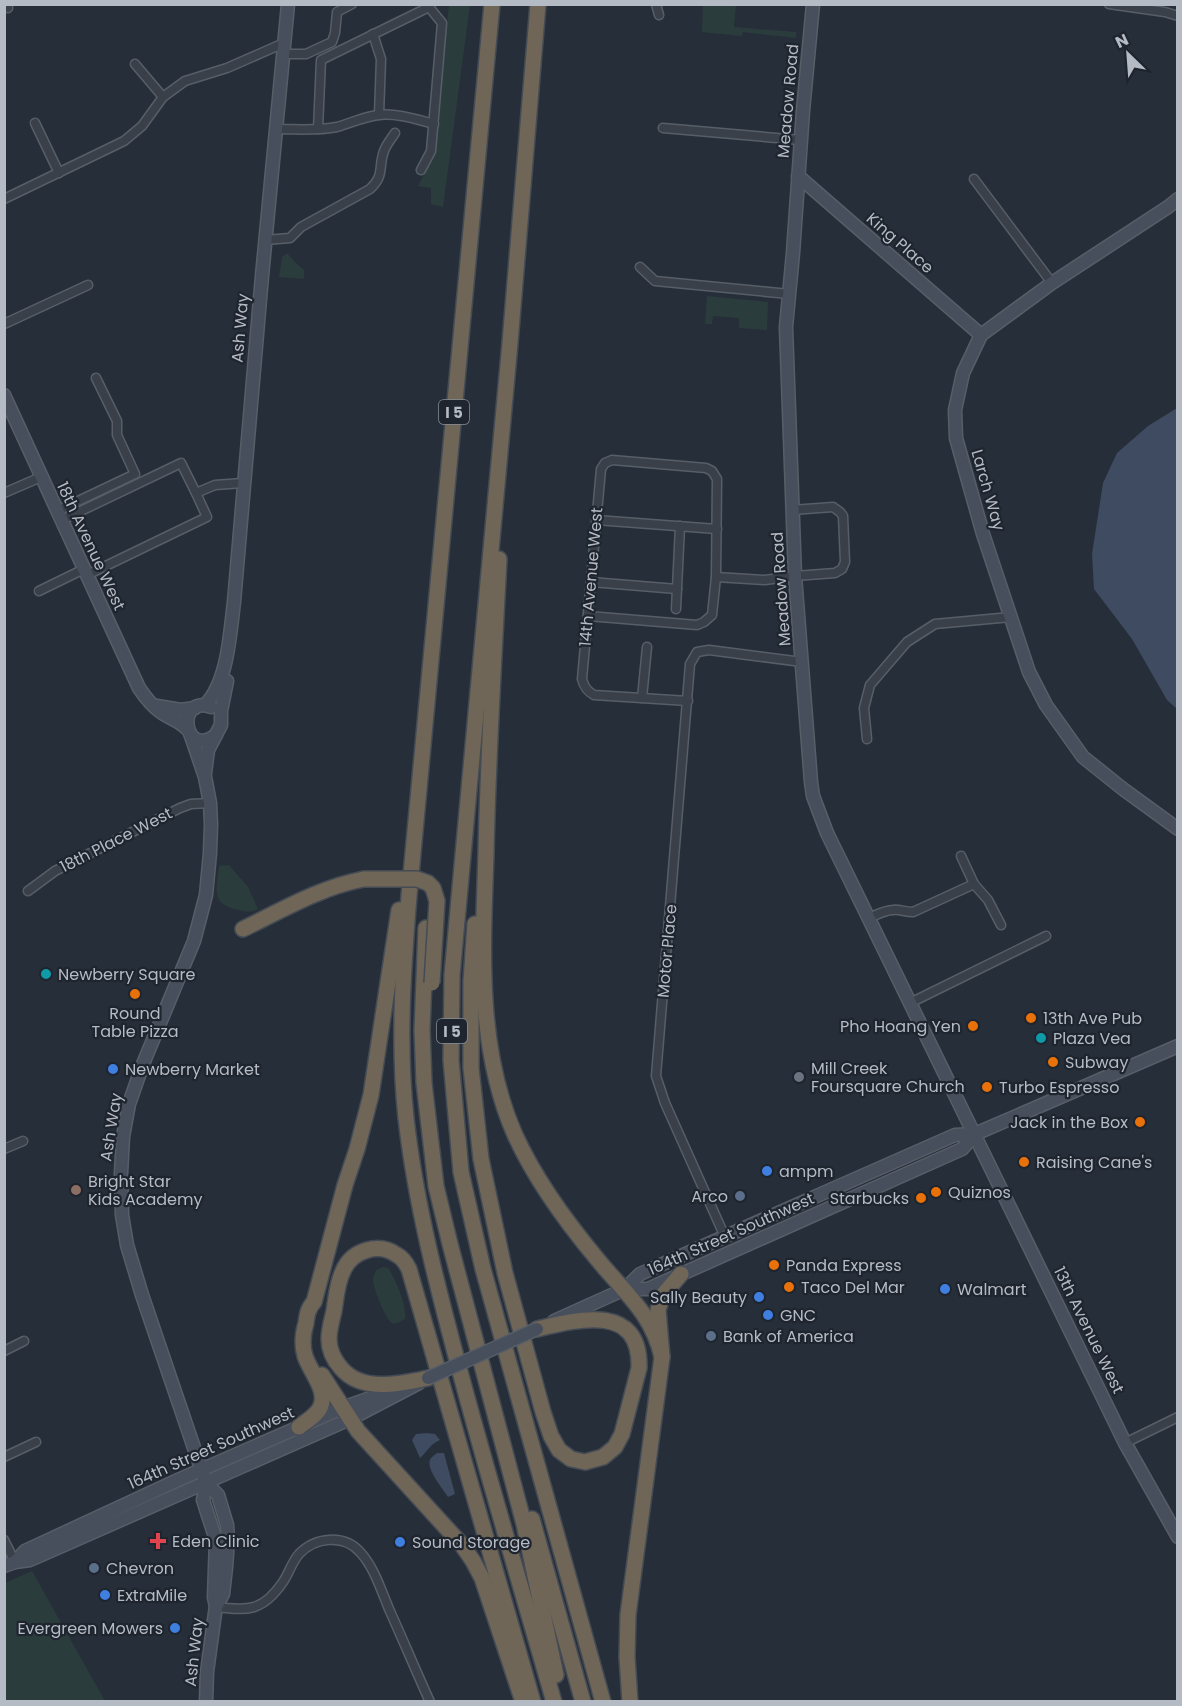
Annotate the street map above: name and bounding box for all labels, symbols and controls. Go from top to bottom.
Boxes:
north arrow [1098,24,1158,84]
text: N [1112,28,1132,54]
street label: Meadow Road [772,43,804,159]
street label: King Place [861,207,939,279]
street label: Ash Way [226,293,254,363]
road number: I 5 [439,400,469,424]
street label: Larch Way [965,447,1011,533]
street label: 18th Avenue West [51,478,131,614]
street label: 14th Avenue West [573,506,609,648]
street label: Meadow Road [766,531,796,647]
street label: 18th Place West [56,802,176,878]
street label: Motor Place [651,903,683,999]
place label: Newberry Square [58,963,195,986]
marker: Newberry Square [39,967,53,981]
marker: Round Table Pizza [128,987,142,1001]
place label: Round Table Pizza [92,1002,179,1043]
place label: 13th Ave Pub [1043,1007,1142,1030]
marker: 13th Ave Pub [1024,1011,1038,1025]
place label: Pho Hoang Yen [840,1015,961,1038]
road number: I 5 [437,1019,467,1043]
marker: Pho Hoang Yen [966,1019,980,1033]
place label: Plaza Vea [1053,1027,1131,1050]
marker: Plaza Vea [1034,1031,1048,1045]
place label: Subway [1065,1051,1128,1074]
marker: Subway [1046,1055,1060,1069]
place label: Mill Creek Foursquare Church [811,1057,965,1098]
place label: Newberry Market [125,1058,260,1081]
marker: Newberry Market [106,1062,120,1076]
marker: Mill Creek Foursquare Church [792,1070,806,1084]
place label: Turbo Espresso [999,1076,1119,1099]
marker: Turbo Espresso [980,1080,994,1094]
street label: Ash Way [94,1091,128,1163]
place label: Jack in the Box [1010,1111,1128,1134]
marker: Jack in the Box [1133,1115,1147,1129]
place label: Raising Cane's [1036,1151,1152,1174]
marker: Raising Cane's [1017,1155,1031,1169]
place label: ampm [779,1160,834,1183]
marker: ampm [760,1164,774,1178]
place label: Bright Star Kids Academy [88,1170,203,1211]
place label: Quiznos [948,1181,1011,1204]
marker: Bright Star Kids Academy [69,1183,83,1197]
place label: Arco [691,1185,728,1208]
marker: Quiznos [929,1185,943,1199]
street label: 164th Street Southwest [644,1187,818,1281]
place label: Starbucks [830,1187,909,1210]
marker: Arco [733,1189,747,1203]
marker: Starbucks [914,1191,928,1205]
place label: Panda Express [786,1254,902,1277]
marker: Panda Express [767,1258,781,1272]
street label: 13th Avenue West [1048,1263,1130,1398]
place label: Taco Del Mar [801,1276,905,1299]
place label: Walmart [957,1278,1027,1301]
marker: Taco Del Mar [782,1280,796,1294]
marker: Walmart [938,1282,952,1296]
place label: Sally Beauty [650,1286,747,1309]
marker: Sally Beauty [752,1290,766,1304]
place label: GNC [780,1304,816,1327]
marker: GNC [761,1308,775,1322]
place label: Bank of America [723,1325,854,1348]
marker: Bank of America [704,1329,718,1343]
street label: 164th Street Southwest [124,1401,298,1495]
place label: Eden Clinic [172,1530,260,1553]
place label: Sound Storage [412,1531,530,1554]
marker: Eden Clinic [149,1532,167,1550]
marker: Sound Storage [393,1535,407,1549]
place label: Chevron [106,1557,174,1580]
marker: Chevron [87,1561,101,1575]
place label: ExtraMile [117,1584,187,1607]
marker: ExtraMile [98,1588,112,1602]
street label: Ash Way [179,1616,209,1688]
place label: Evergreen Mowers [17,1617,163,1640]
marker: Evergreen Mowers [168,1621,182,1635]

